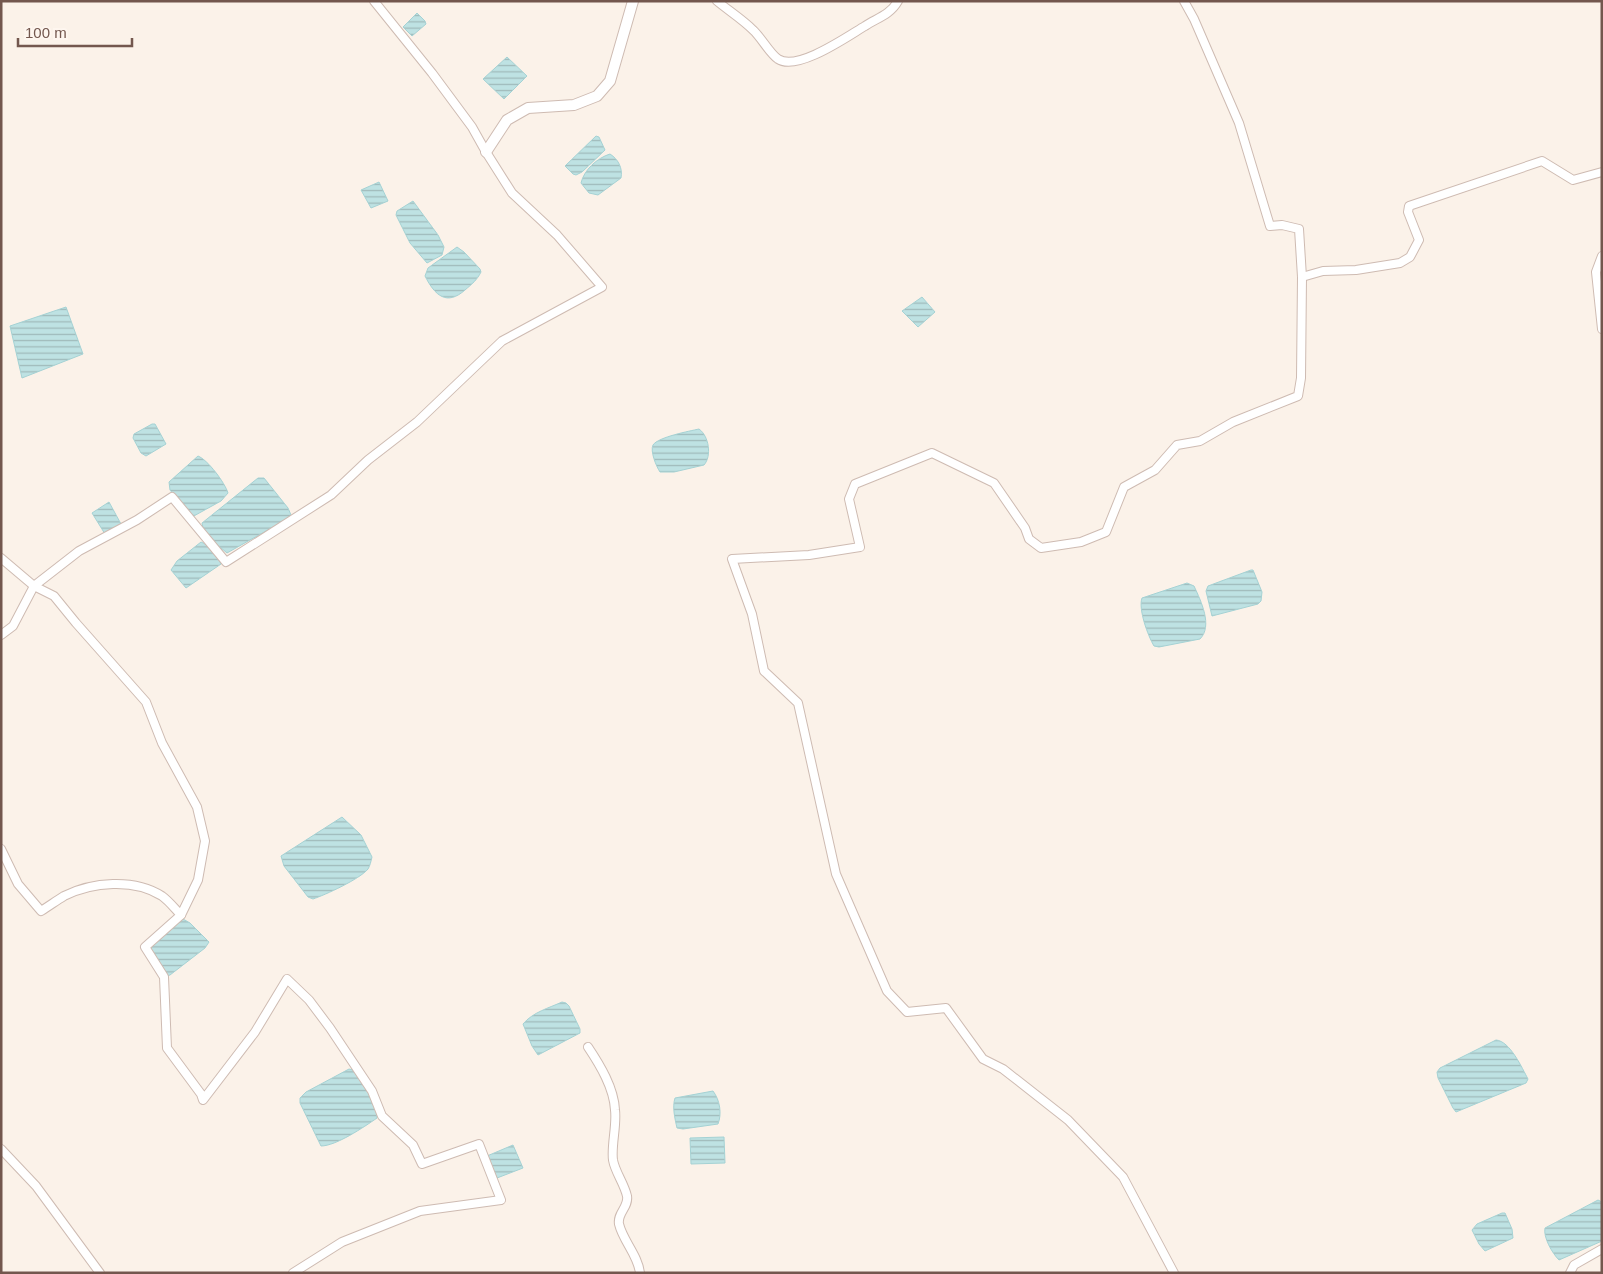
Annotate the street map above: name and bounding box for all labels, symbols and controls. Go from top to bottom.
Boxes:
scale bar [18,15,131,47]
text: 100 m [25,24,67,41]

